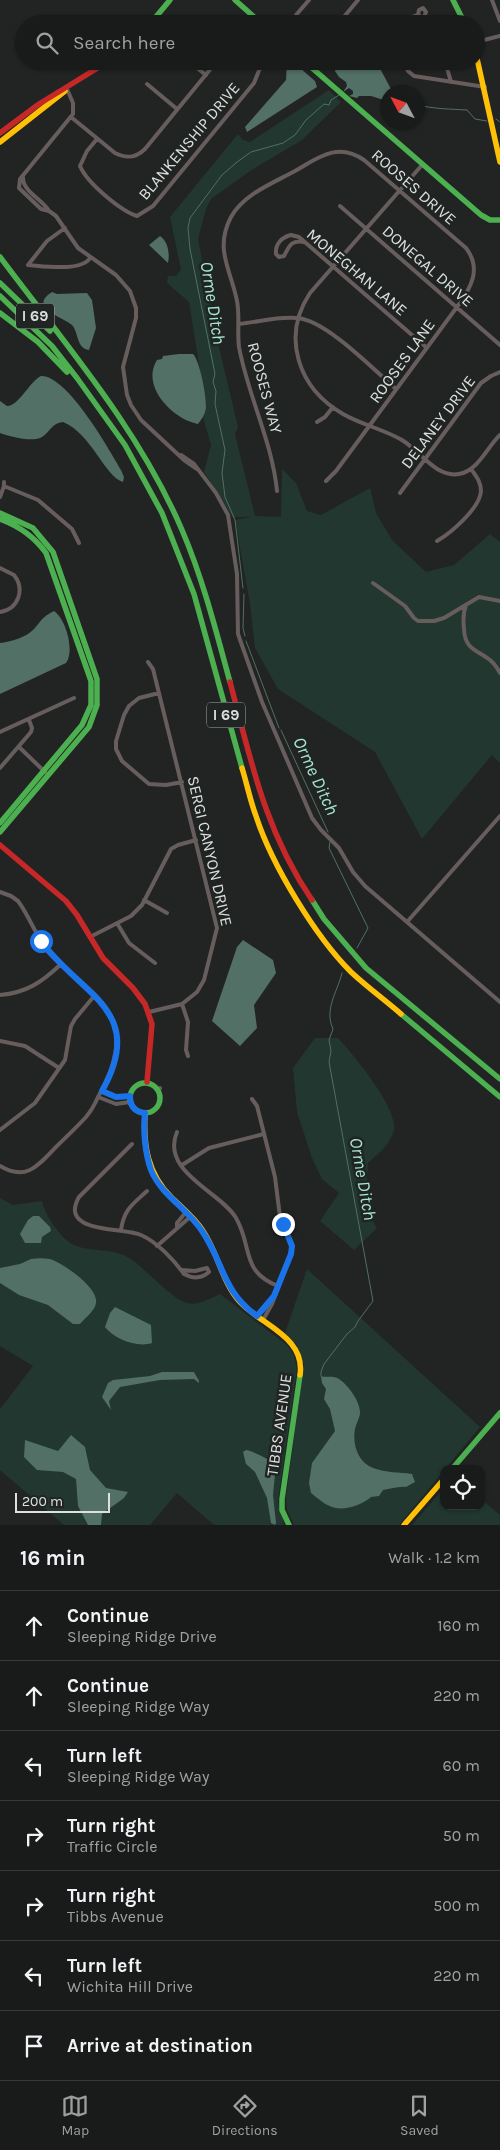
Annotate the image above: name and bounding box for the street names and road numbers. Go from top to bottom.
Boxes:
street label: BLANKENSHIP DRIVE [134,78,244,204]
street label: ROOSES DRIVE [368,145,460,229]
street label: DONEGAL DRIVE [379,221,477,311]
street label: MONEGHAN LANE [303,224,411,320]
road number: I 69 [16,304,54,328]
street label: ROOSES LANE [365,315,439,407]
street label: ROOSES WAY [244,340,286,436]
street label: DELANEY DRIVE [397,372,479,472]
road number: I 69 [207,702,245,728]
street label: SERGI CANYON DRIVE [183,774,237,928]
street label: TIBBS AVENUE [262,1373,296,1477]

